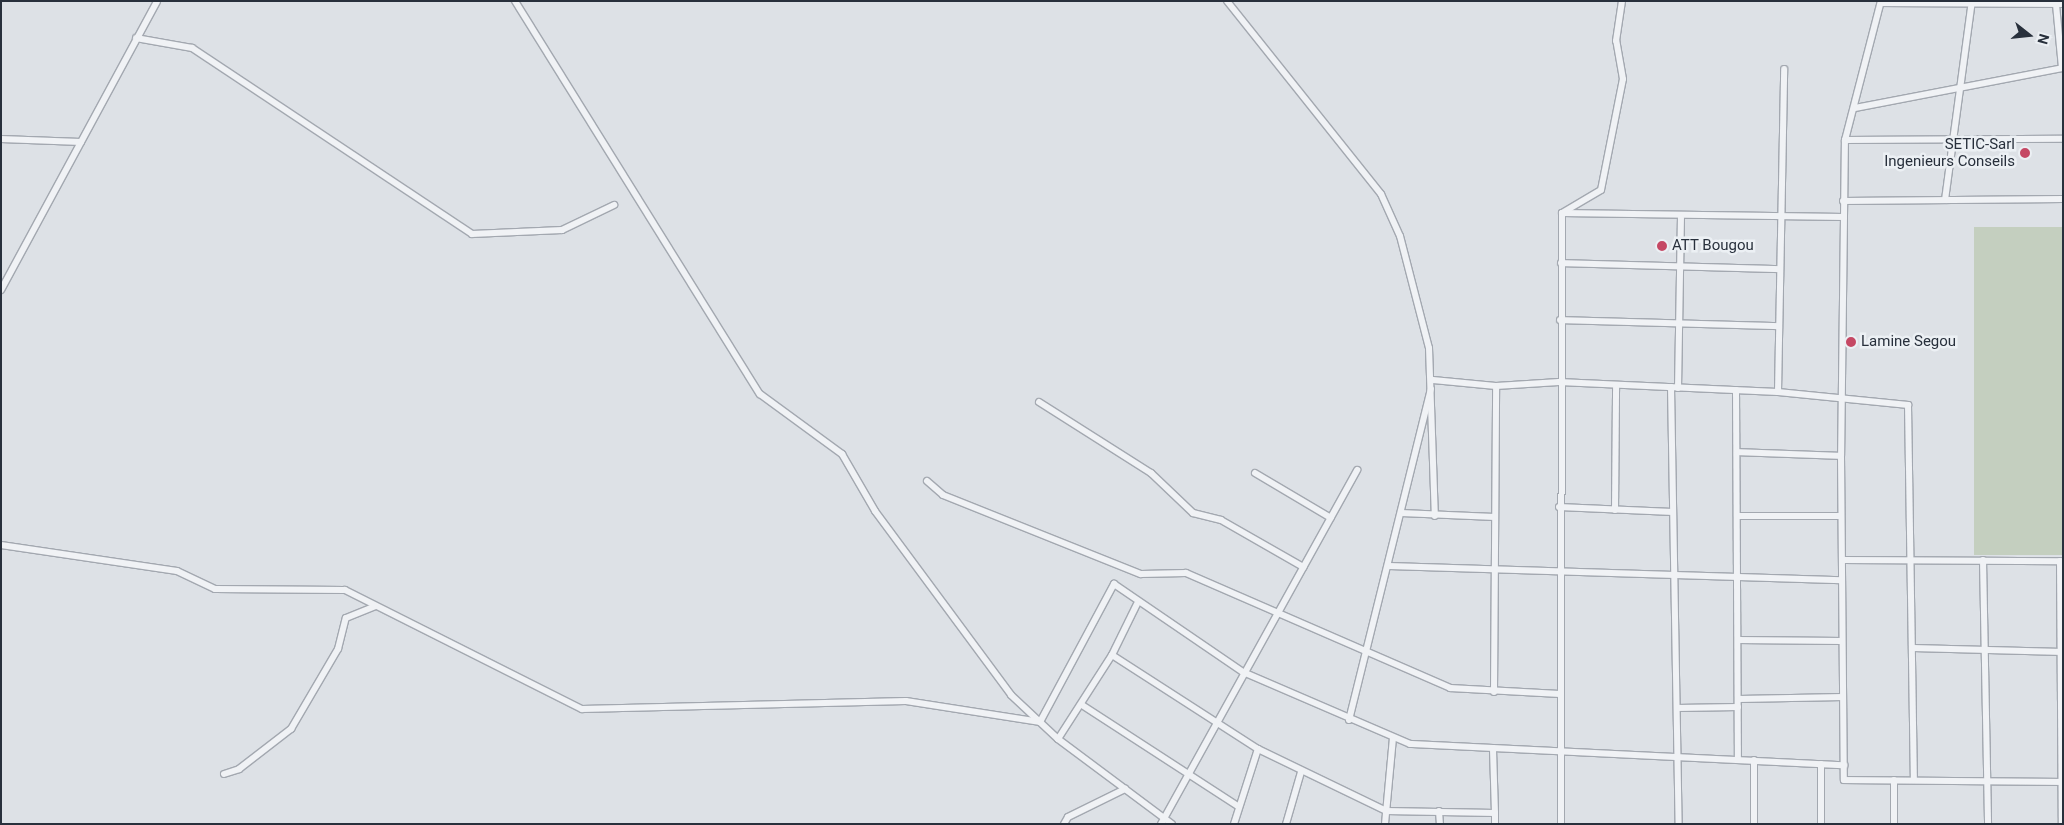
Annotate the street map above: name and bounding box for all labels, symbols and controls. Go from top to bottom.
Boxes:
north arrow [2004,10,2054,60]
text: N [2034,32,2052,46]
place label: SETIC-Sarl Ingenieurs Conseils [1884,135,2015,170]
marker: SETIC-Sarl Ingenieurs Conseils [2019,147,2031,159]
place label: ATT Bougou [1672,237,1754,255]
marker: ATT Bougou [1656,240,1668,252]
place label: Lamine Segou [1861,333,1956,351]
marker: Lamine Segou [1845,336,1857,348]

